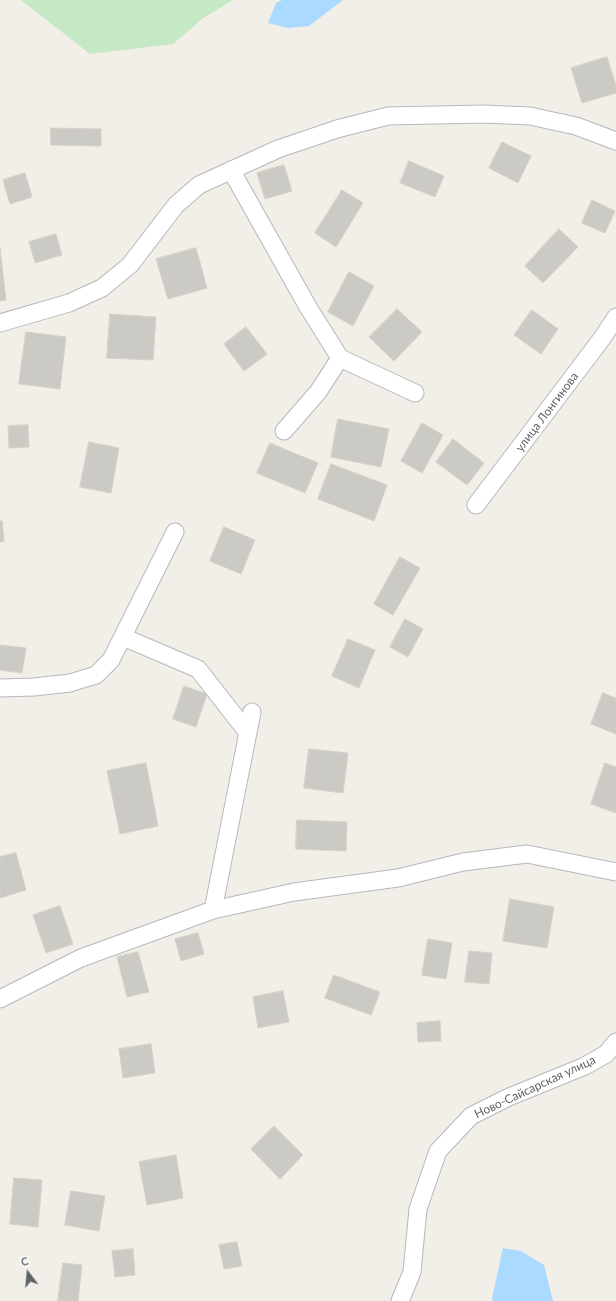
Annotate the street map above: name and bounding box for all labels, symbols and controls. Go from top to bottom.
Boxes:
street label: улица Лонгинова [513,370,581,454]
street label: Ново-Сайсарская улица [472,1053,598,1121]
north arrow [8,1253,48,1293]
text: С [19,1254,30,1268]

